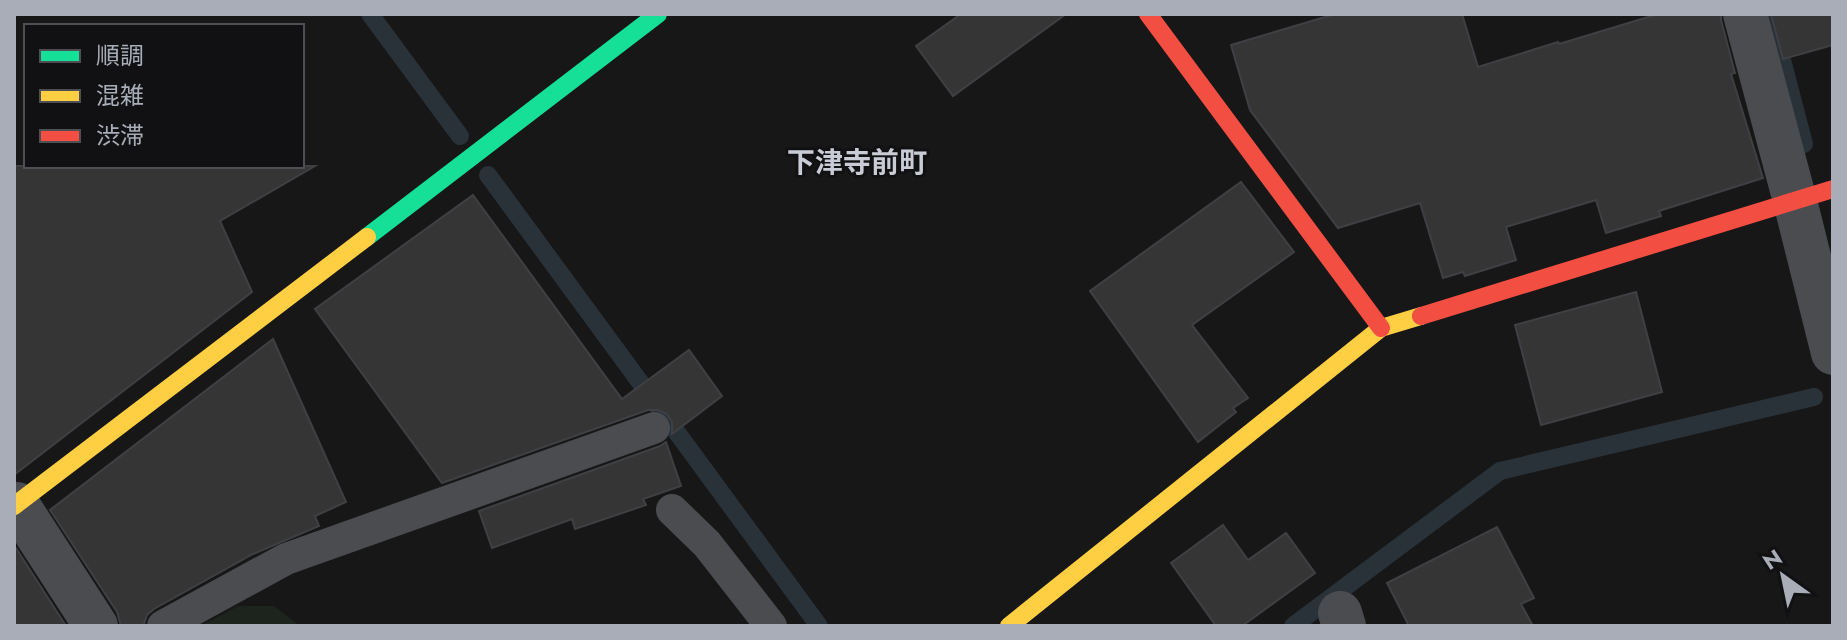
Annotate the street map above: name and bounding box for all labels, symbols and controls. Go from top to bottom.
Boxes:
legend [24,24,304,168]
text: 順調 [96,38,144,73]
text: 混雑 [96,78,144,113]
text: 渋滞 [96,118,144,153]
district label: 下津寺前町 [787,142,927,183]
north arrow [1743,536,1823,616]
text: N [1756,541,1788,577]

